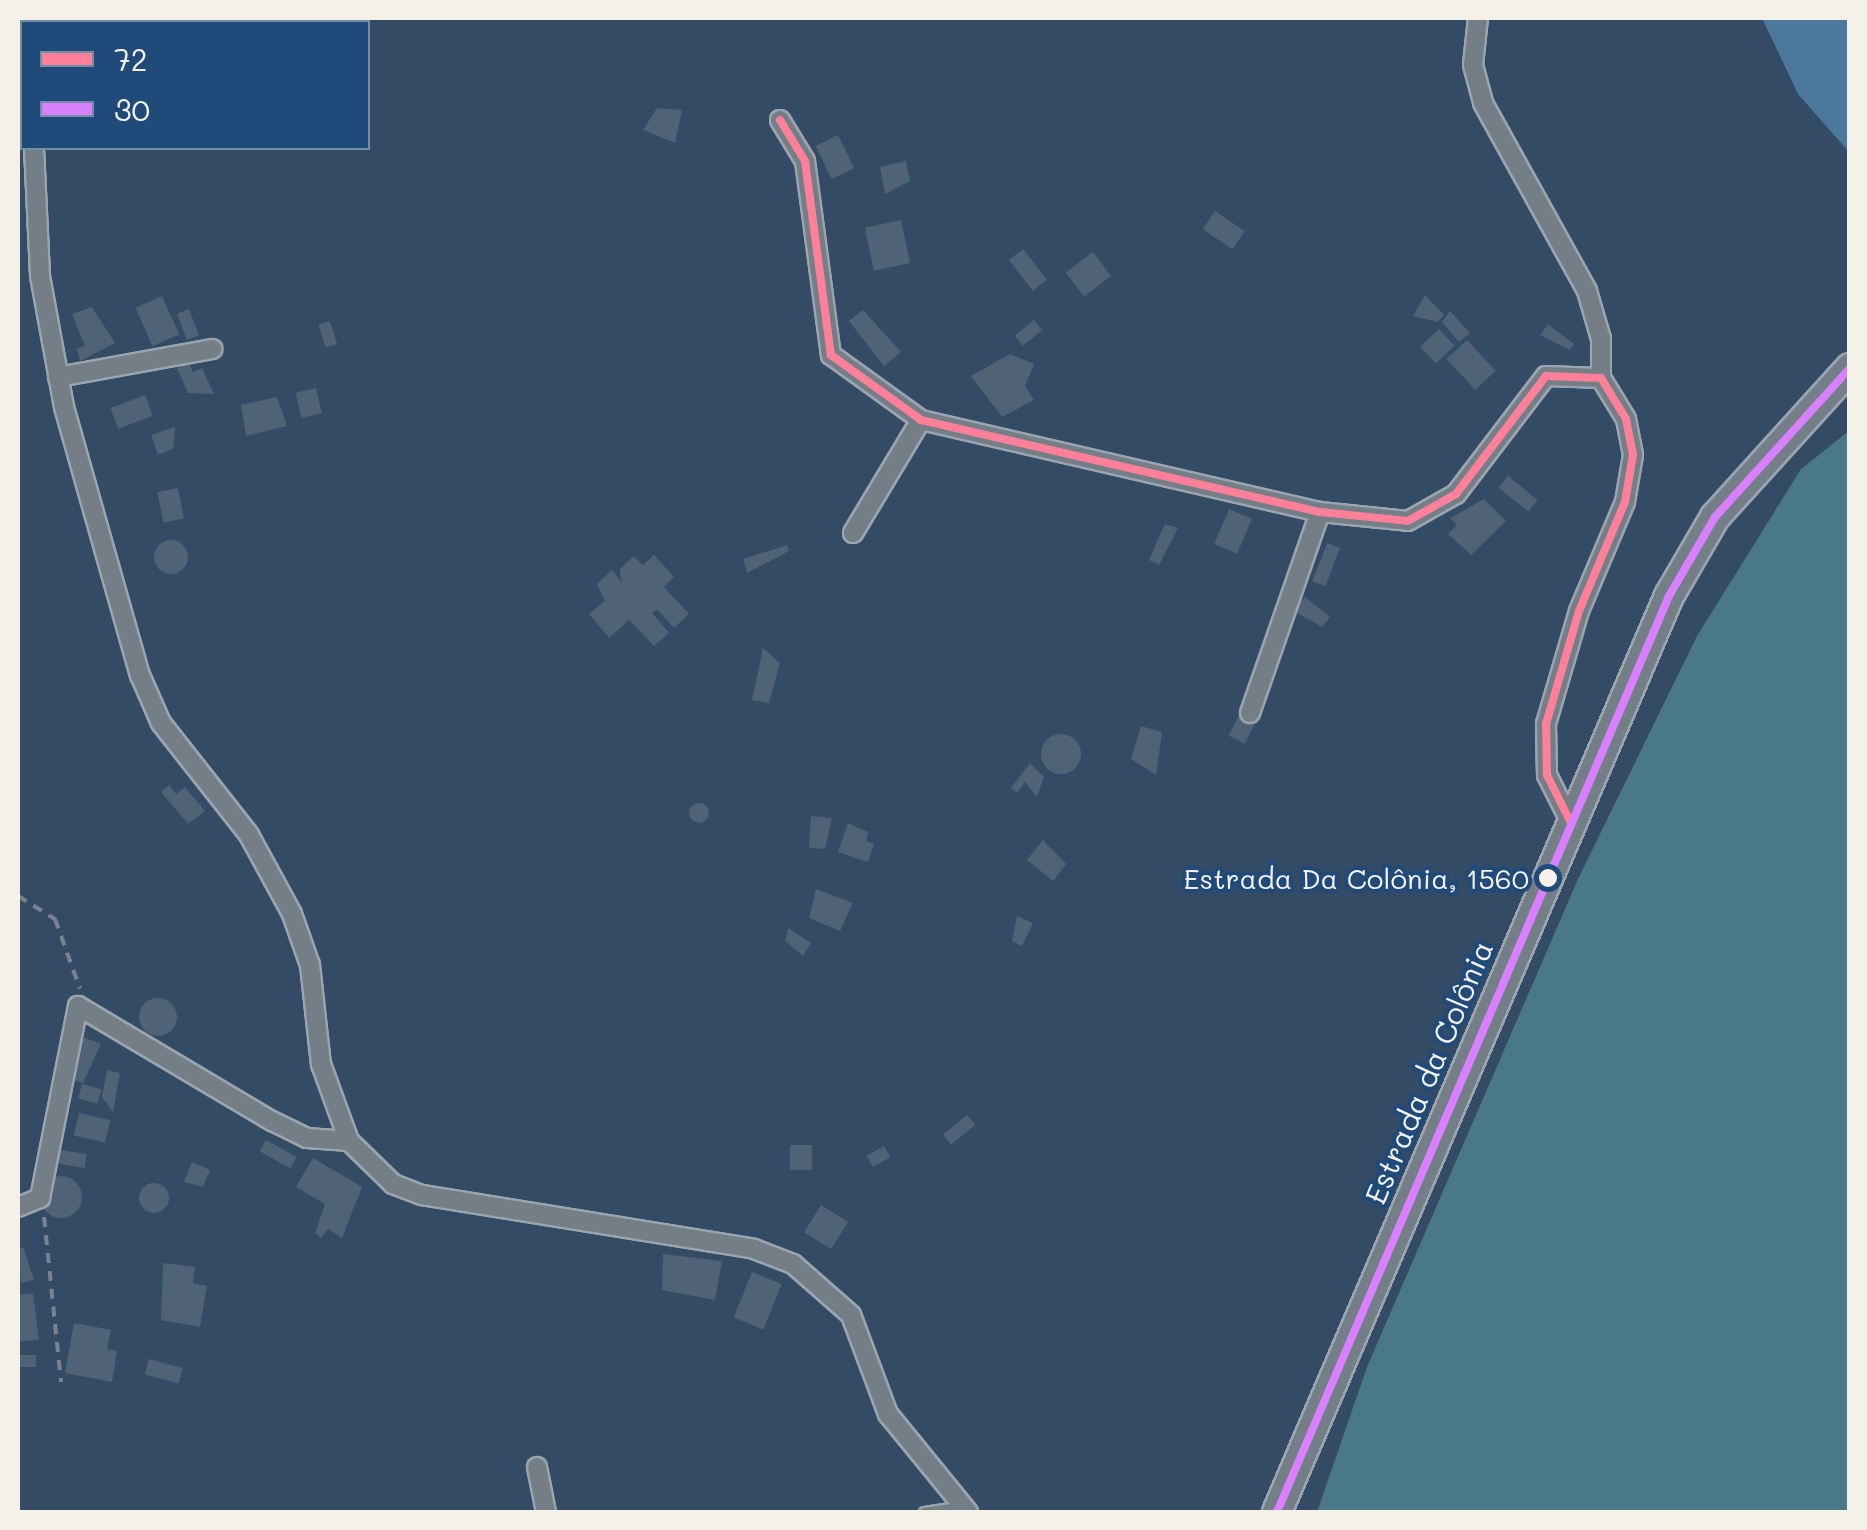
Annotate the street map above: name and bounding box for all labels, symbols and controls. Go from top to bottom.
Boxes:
legend [20,20,370,150]
text: 72 [114,39,147,79]
text: 30 [114,89,150,129]
place label: Estrada Da Colônia, 1560 [1184,861,1529,895]
marker: Estrada Da Colônia, 1560 [1538,868,1558,888]
street label: Estrada da Colônia [1356,935,1500,1209]

